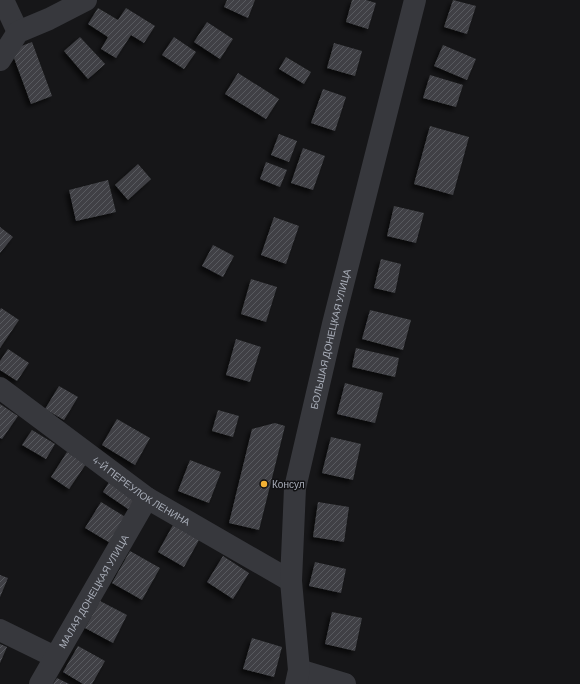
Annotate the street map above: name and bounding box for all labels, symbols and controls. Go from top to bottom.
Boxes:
street label: БОЛЬШАЯ ДОНЕЦКАЯ УЛИЦА [308,267,353,410]
street label: 4-Й ПЕРЕУЛОК ЛЕНИНА [90,453,193,528]
place label: Консул [272,478,305,490]
marker: Консул [259,479,269,489]
street label: МАЛАЯ ДОНЕЦКАЯ УЛИЦА [56,532,131,650]

